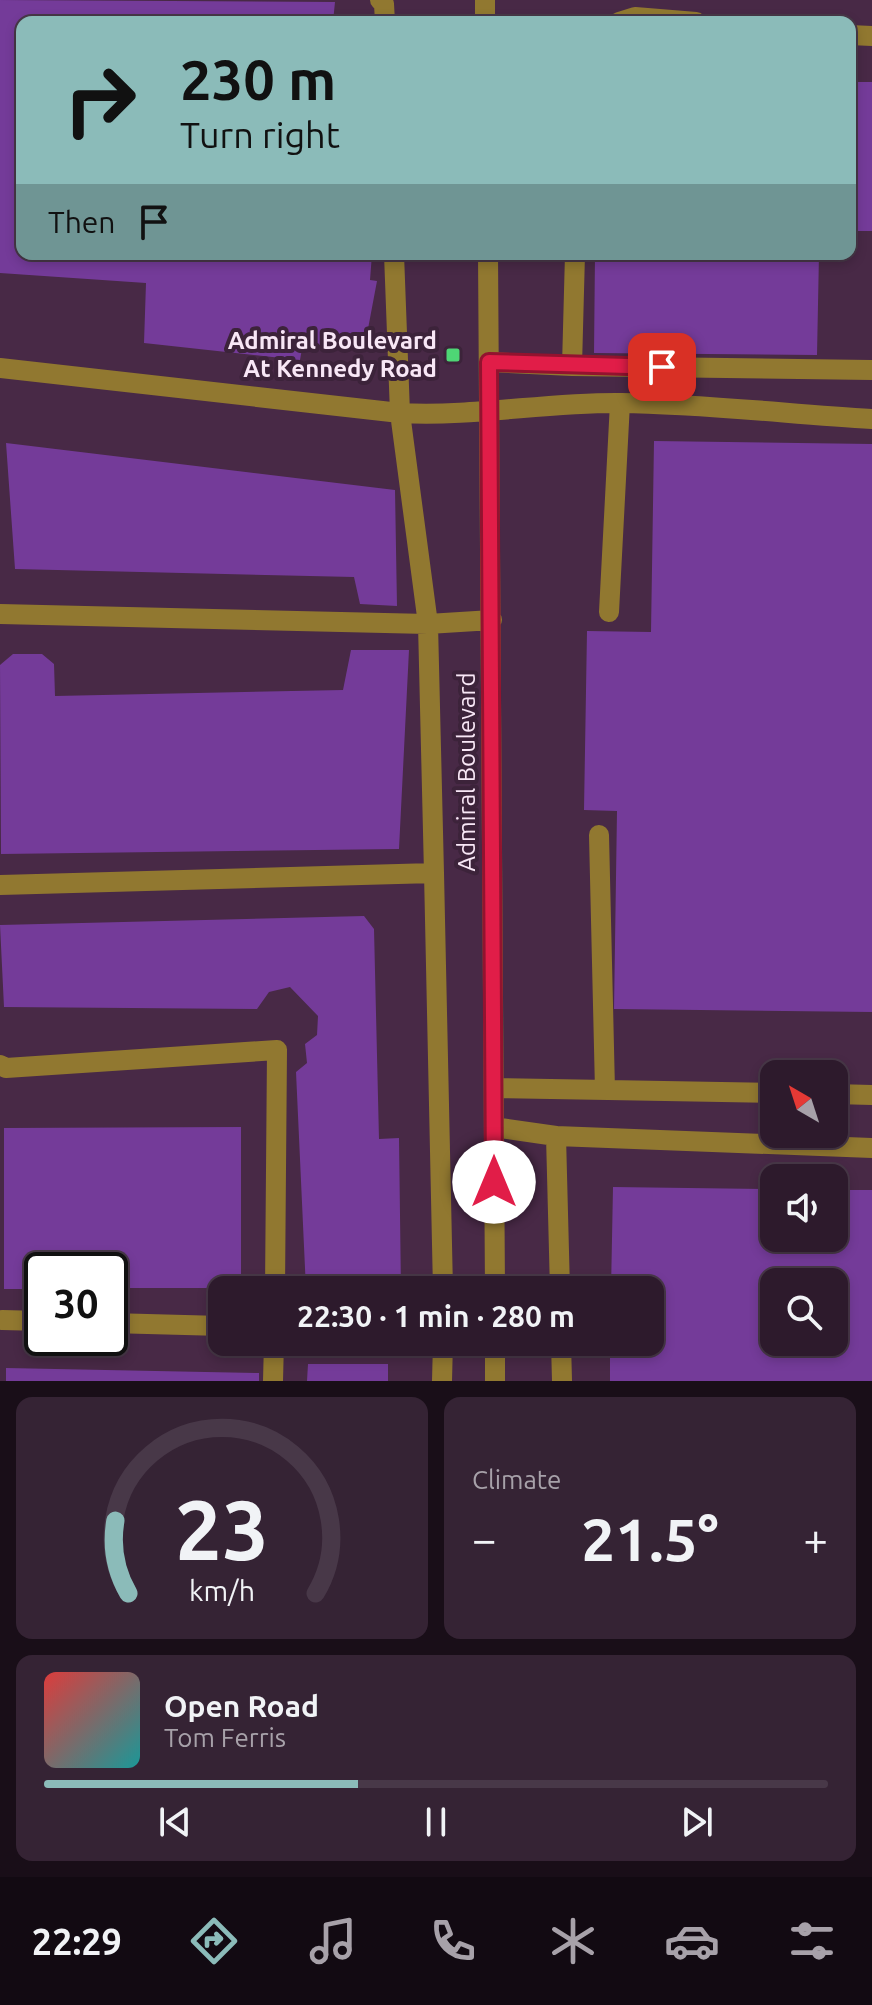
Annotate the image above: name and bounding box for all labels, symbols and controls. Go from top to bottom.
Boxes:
icon: right [48,48,152,152]
text: 230 m [180,48,336,111]
text: Turn right [180,114,340,155]
icon: arrive [132,200,176,244]
text: Then [48,205,116,239]
place label: Admiral Boulevard At Kennedy Road [228,327,437,382]
pin [628,333,696,401]
icon: arrive [640,345,684,389]
marker: Admiral Boulevard At Kennedy Road [444,346,462,364]
street label: Admiral Boulevard [453,672,480,872]
north arrow [760,1060,848,1148]
map controls [760,1060,848,1356]
position arrow [452,1140,536,1224]
button: sound [760,1164,848,1252]
speed limit sign: 30 [24,1252,128,1356]
button: search [760,1268,848,1356]
text: 22:30 · 1 min · 280 m [297,1299,575,1333]
text: Climate [472,1465,561,1494]
text: 23 [175,1482,269,1576]
text: 21.5° [581,1505,719,1572]
text: − [472,1514,497,1563]
text: + [803,1514,828,1563]
text: km/h [189,1574,255,1606]
text: Open Road [164,1689,319,1723]
text: Tom Ferris [164,1723,286,1752]
icon: previous [153,1800,197,1844]
icon: pause [414,1800,458,1844]
icon: next [675,1800,719,1844]
icon: directions [186,1913,242,1969]
icon: music [305,1913,361,1969]
icon: phone [425,1913,481,1969]
icon: climate [545,1913,601,1969]
icon: car [664,1913,720,1969]
icon: filters [784,1913,840,1969]
text: 22:29 [32,1921,122,1962]

